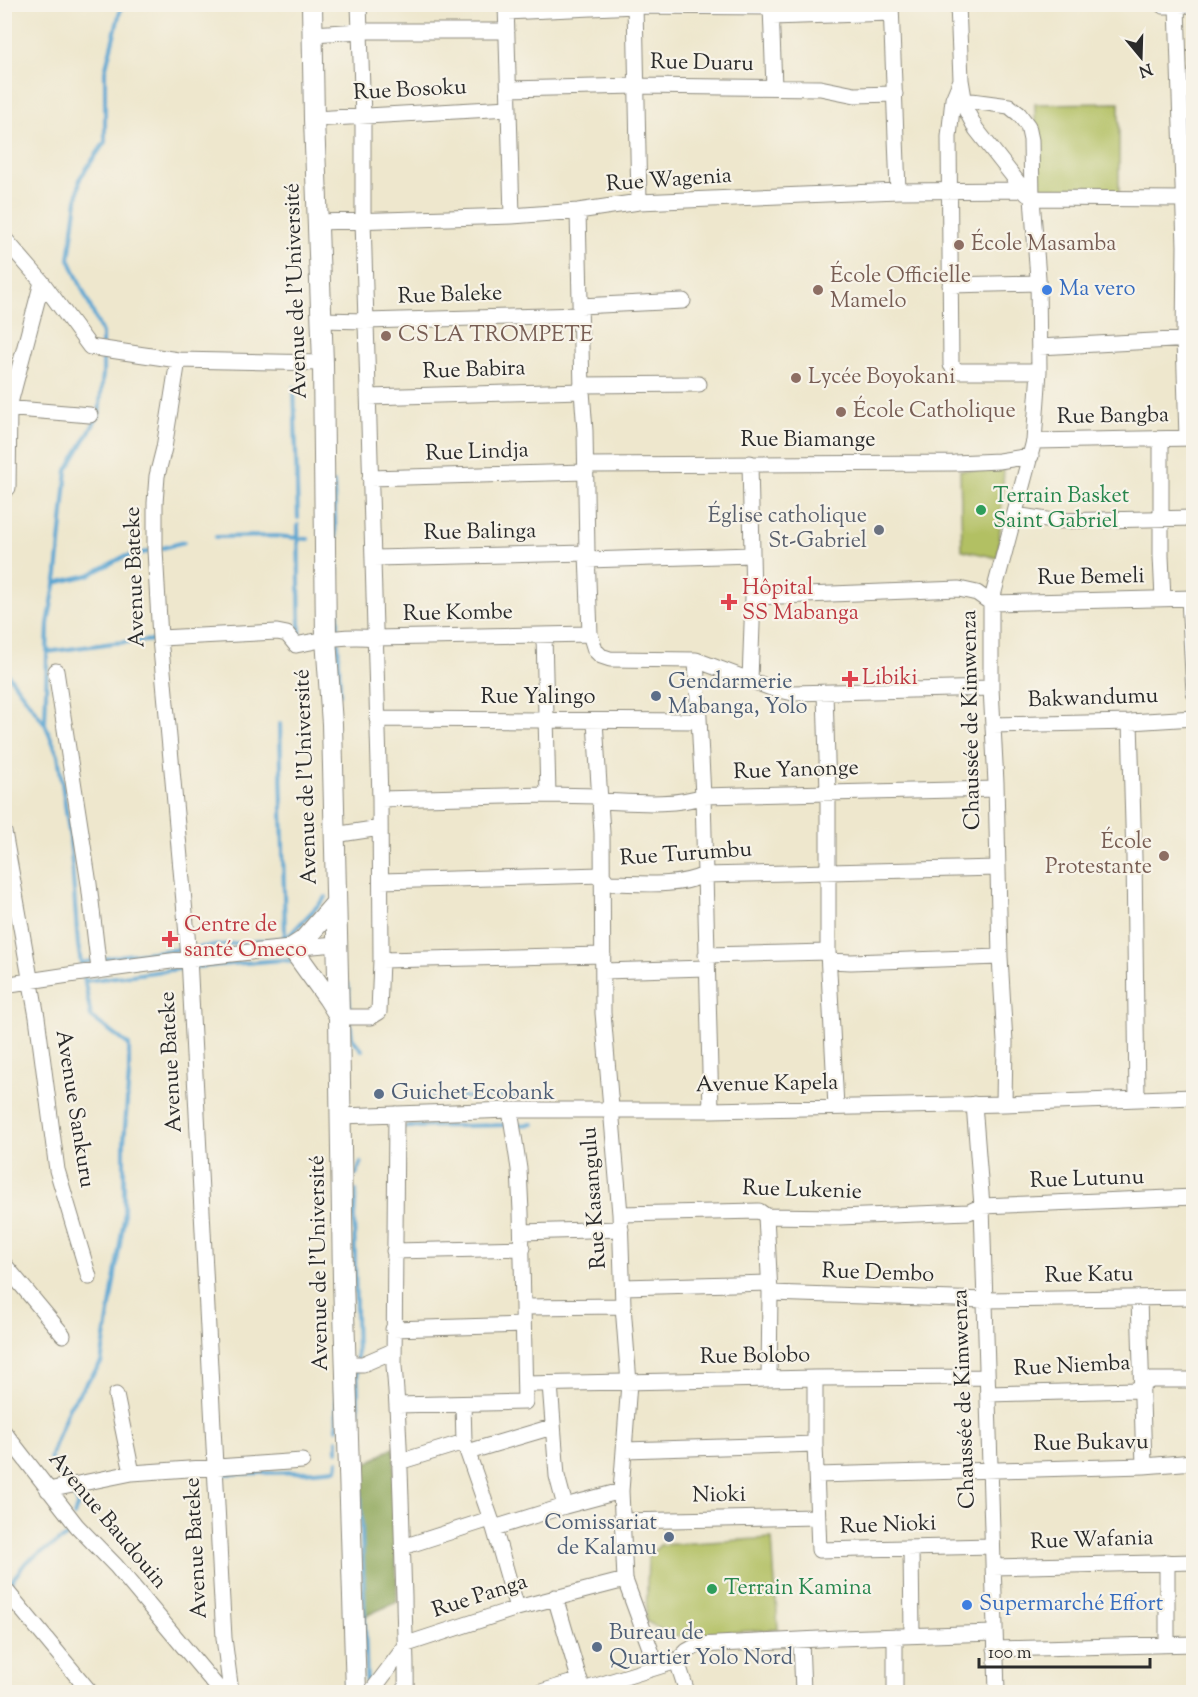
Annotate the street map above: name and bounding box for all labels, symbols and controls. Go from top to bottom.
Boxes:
north arrow [1111,27,1171,87]
street label: Rue Duaru [650,47,754,81]
text: N [1135,56,1155,82]
street label: Rue Bosoku [352,72,468,110]
street label: Rue Wagenia [605,161,733,201]
street label: Avenue de l’Université [277,182,317,400]
place label: École Masamba [971,228,1116,261]
marker: École Masamba [952,238,966,252]
place label: École Officielle Mamelo [830,260,971,318]
place label: Ma vero [1059,274,1135,306]
street label: Rue Baleke [397,278,503,314]
marker: École Officielle Mamelo [811,283,825,297]
marker: Ma vero [1040,283,1054,297]
place label: CS LA TROMPETE [398,320,593,352]
marker: CS LA TROMPETE [379,329,393,343]
street label: Rue Babira [422,353,526,389]
place label: Lycée Boyokani [808,362,955,394]
marker: Lycée Boyokani [789,371,803,385]
place label: École Catholique [853,395,1016,428]
street label: Rue Bangba [1057,400,1169,434]
marker: École Catholique [834,405,848,419]
street label: Rue Biamange [740,425,876,457]
street label: Rue Lindja [425,435,529,471]
place label: Terrain Basket Saint Gabriel [993,481,1130,538]
place label: Église catholique St-Gabriel [708,500,867,558]
marker: Terrain Basket Saint Gabriel [974,503,988,517]
street label: Avenue Bateke [118,506,154,648]
street label: Rue Balinga [423,516,537,550]
marker: Église catholique St-Gabriel [872,523,886,537]
street label: Rue Bemeli [1037,561,1145,595]
place label: Hôpital SS Mabanga [742,573,859,630]
marker: Hôpital SS Mabanga [720,593,738,611]
street label: Rue Kombe [403,597,513,631]
street label: Chaussée de Kimwenza [954,610,990,830]
place label: Libiki [862,663,918,695]
place label: Gendarmerie Mabanga, Yolo [668,667,808,724]
street label: Avenue de l’Université [287,668,327,886]
marker: Libiki [843,672,857,686]
street label: Bakwandumu [1027,681,1159,717]
street label: Rue Yalingo [481,682,595,714]
marker: Gendarmerie Mabanga, Yolo [649,689,663,703]
street label: Rue Yanonge [733,753,859,789]
place label: École Protestante [1045,826,1152,884]
street label: Rue Turumbu [619,834,754,876]
marker: École Protestante [1157,849,1171,863]
place label: Centre de santé Omeco [184,910,307,967]
marker: Centre de santé Omeco [161,930,179,948]
street label: Avenue Bateke [152,991,192,1133]
street label: Avenue Sankuru [46,1028,102,1191]
street label: Avenue Kapela [695,1068,839,1102]
place label: Guichet Ecobank [391,1078,555,1110]
marker: Guichet Ecobank [372,1087,386,1101]
street label: Rue Kasangulu [574,1126,616,1270]
street label: Avenue de l’Université [302,1155,338,1371]
street label: Rue Lutunu [1029,1162,1145,1198]
street label: Rue Lukenie [742,1173,862,1209]
street label: Rue Dembo [821,1256,935,1292]
street label: Rue Katu [1044,1259,1134,1293]
street label: Chaussée de Kimwenza [945,1288,985,1510]
street label: Rue Bolobo [700,1340,810,1374]
street label: Rue Niemba [1013,1348,1131,1386]
street label: Rue Bukavu [1033,1427,1149,1461]
street label: Avenue Baudouin [40,1445,174,1597]
street label: Avenue Bateke [177,1477,217,1619]
street label: Nioki [692,1480,746,1512]
place label: Comissariat de Kalamu [544,1508,657,1565]
street label: Rue Nioki [839,1508,937,1544]
street label: Rue Wafania [1030,1523,1154,1559]
marker: Comissariat de Kalamu [662,1530,676,1544]
street label: Rue Panga [428,1567,532,1627]
place label: Terrain Kamina [724,1573,872,1605]
marker: Terrain Kamina [705,1582,719,1596]
place label: Supermarché Effort [979,1589,1164,1621]
marker: Supermarché Effort [960,1598,974,1612]
place label: Bureau de Quartier Yolo Nord [609,1618,793,1675]
scale bar [979,1631,1150,1669]
marker: Bureau de Quartier Yolo Nord [590,1640,604,1654]
text: 100 m [988,1641,1032,1667]

